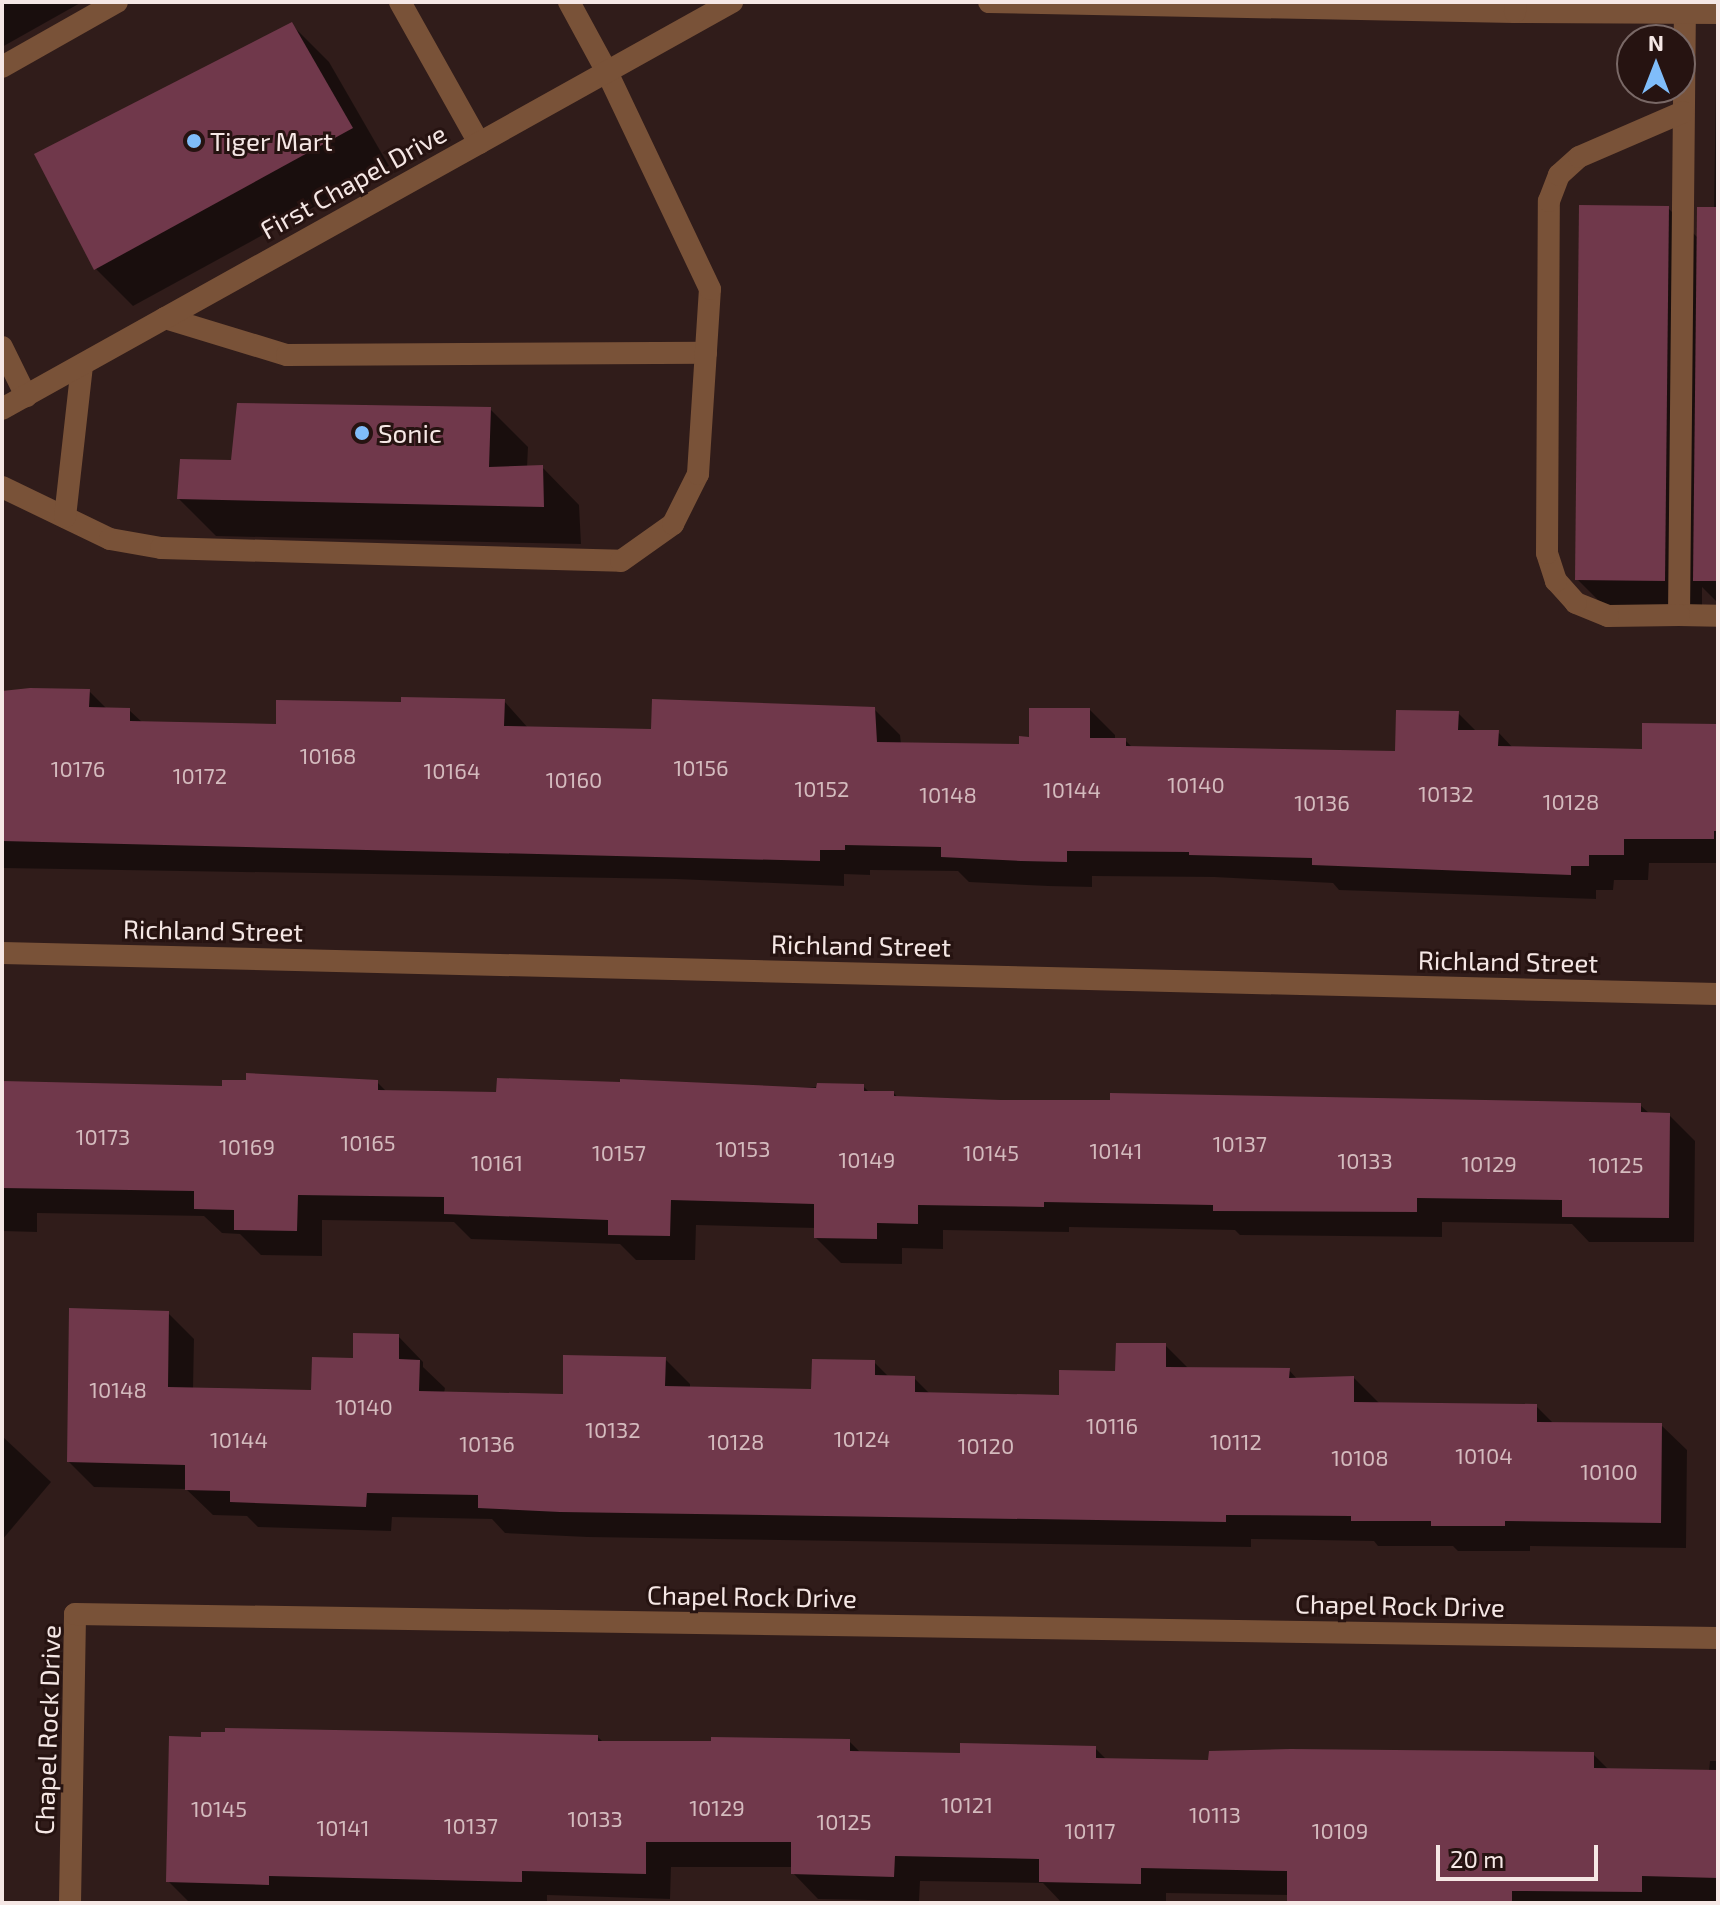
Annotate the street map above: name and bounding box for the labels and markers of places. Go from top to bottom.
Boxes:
place label: Tiger Mart [210,125,334,157]
marker: Tiger Mart [185,132,203,150]
place label: Sonic [378,417,442,449]
marker: Sonic [353,424,371,442]

